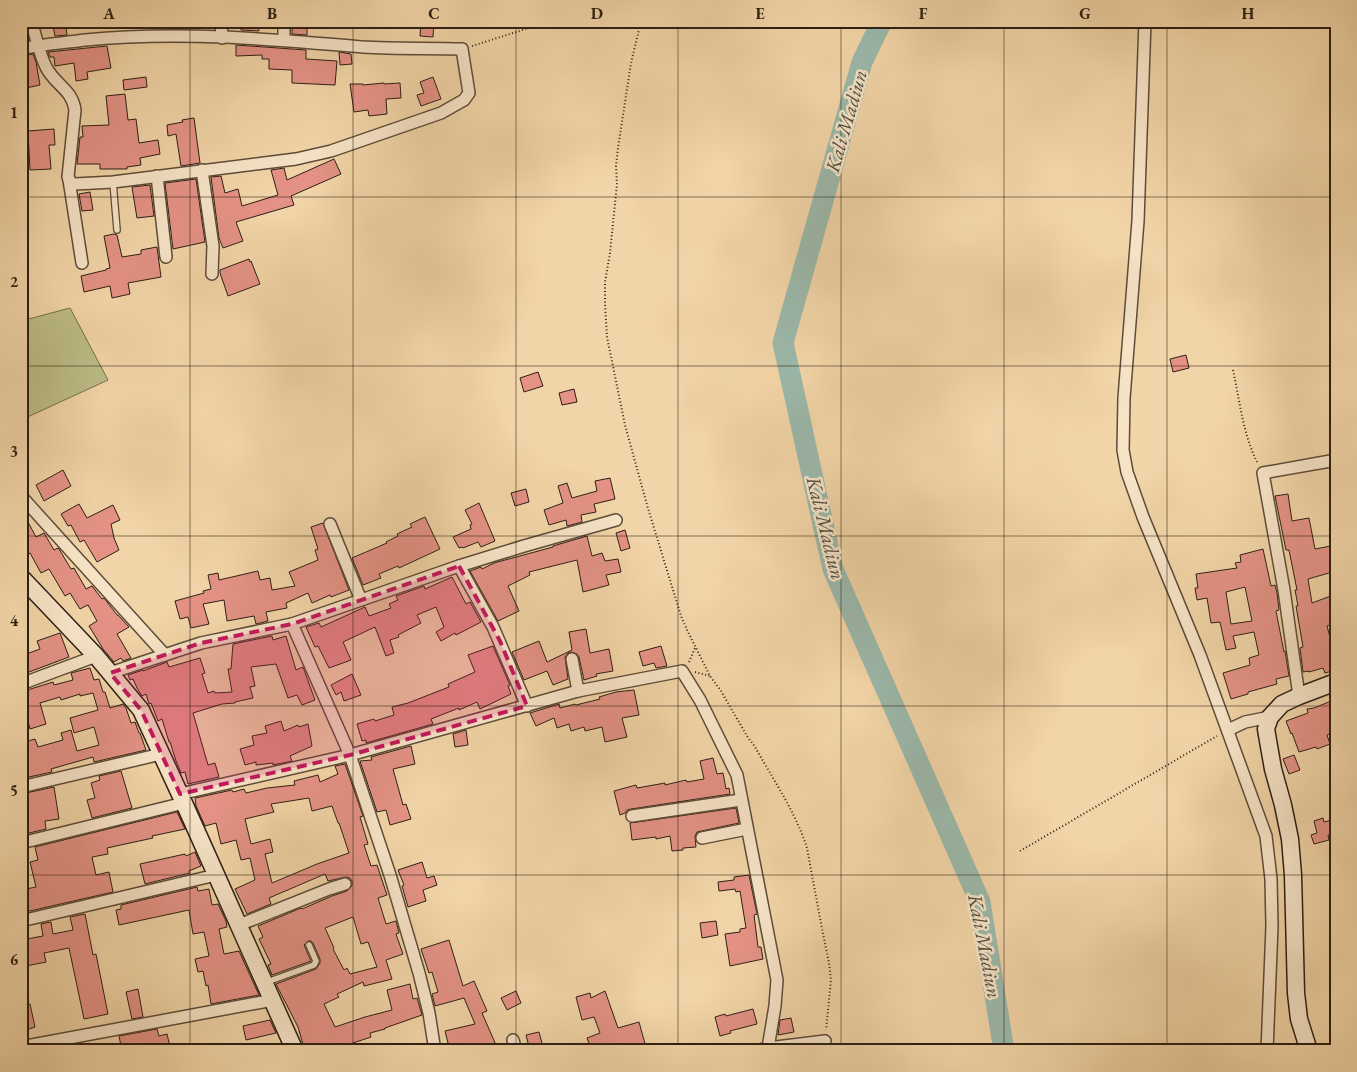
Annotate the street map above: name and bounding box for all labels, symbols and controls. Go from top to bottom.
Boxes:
text: A [102,3,115,24]
text: B [267,3,277,24]
text: C [428,3,440,24]
text: D [591,3,603,24]
text: E [755,3,765,24]
text: F [919,3,928,24]
text: G [1079,3,1091,24]
text: H [1242,3,1255,24]
water label: Kali Madiun [819,67,873,176]
text: 1 [10,102,18,123]
text: 2 [10,271,19,292]
text: 3 [10,441,18,462]
water label: Kali Madiun [800,473,851,582]
text: 4 [10,610,19,631]
text: 5 [10,780,18,801]
water label: Kali Madiun [962,891,1008,1000]
text: 6 [10,949,19,970]

